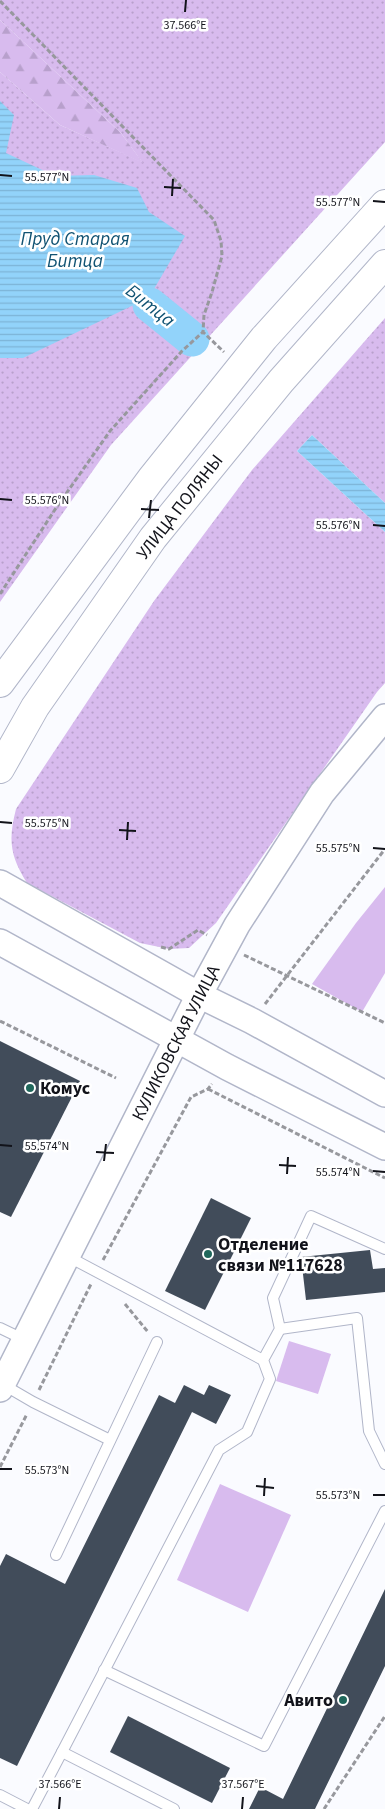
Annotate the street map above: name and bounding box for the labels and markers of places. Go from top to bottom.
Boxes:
place label: Комус [40,1076,91,1101]
marker: Комус [24,1082,36,1094]
place label: Отделение связи №117628 [218,1232,343,1278]
marker: Отделение связи №117628 [202,1248,214,1260]
place label: Авито [283,1688,333,1713]
marker: Авито [337,1694,349,1706]

